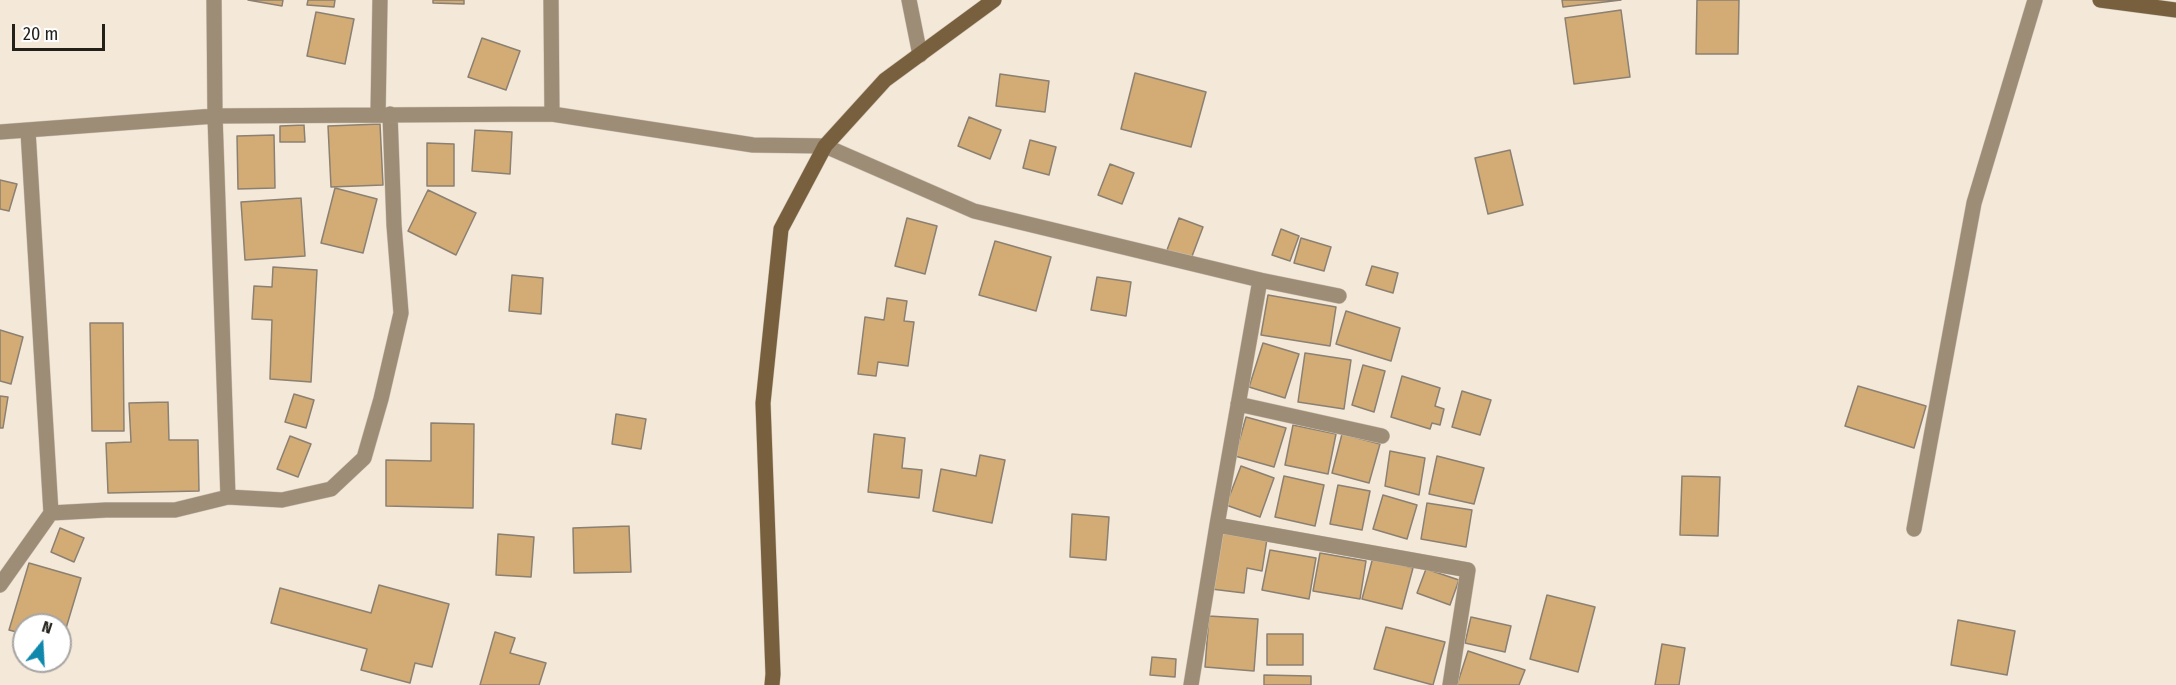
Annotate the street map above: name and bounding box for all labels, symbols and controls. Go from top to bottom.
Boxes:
scale bar [15,12,108,50]
text: 20 m [23,23,58,45]
north arrow [12,613,72,673]
text: N [40,617,55,638]

